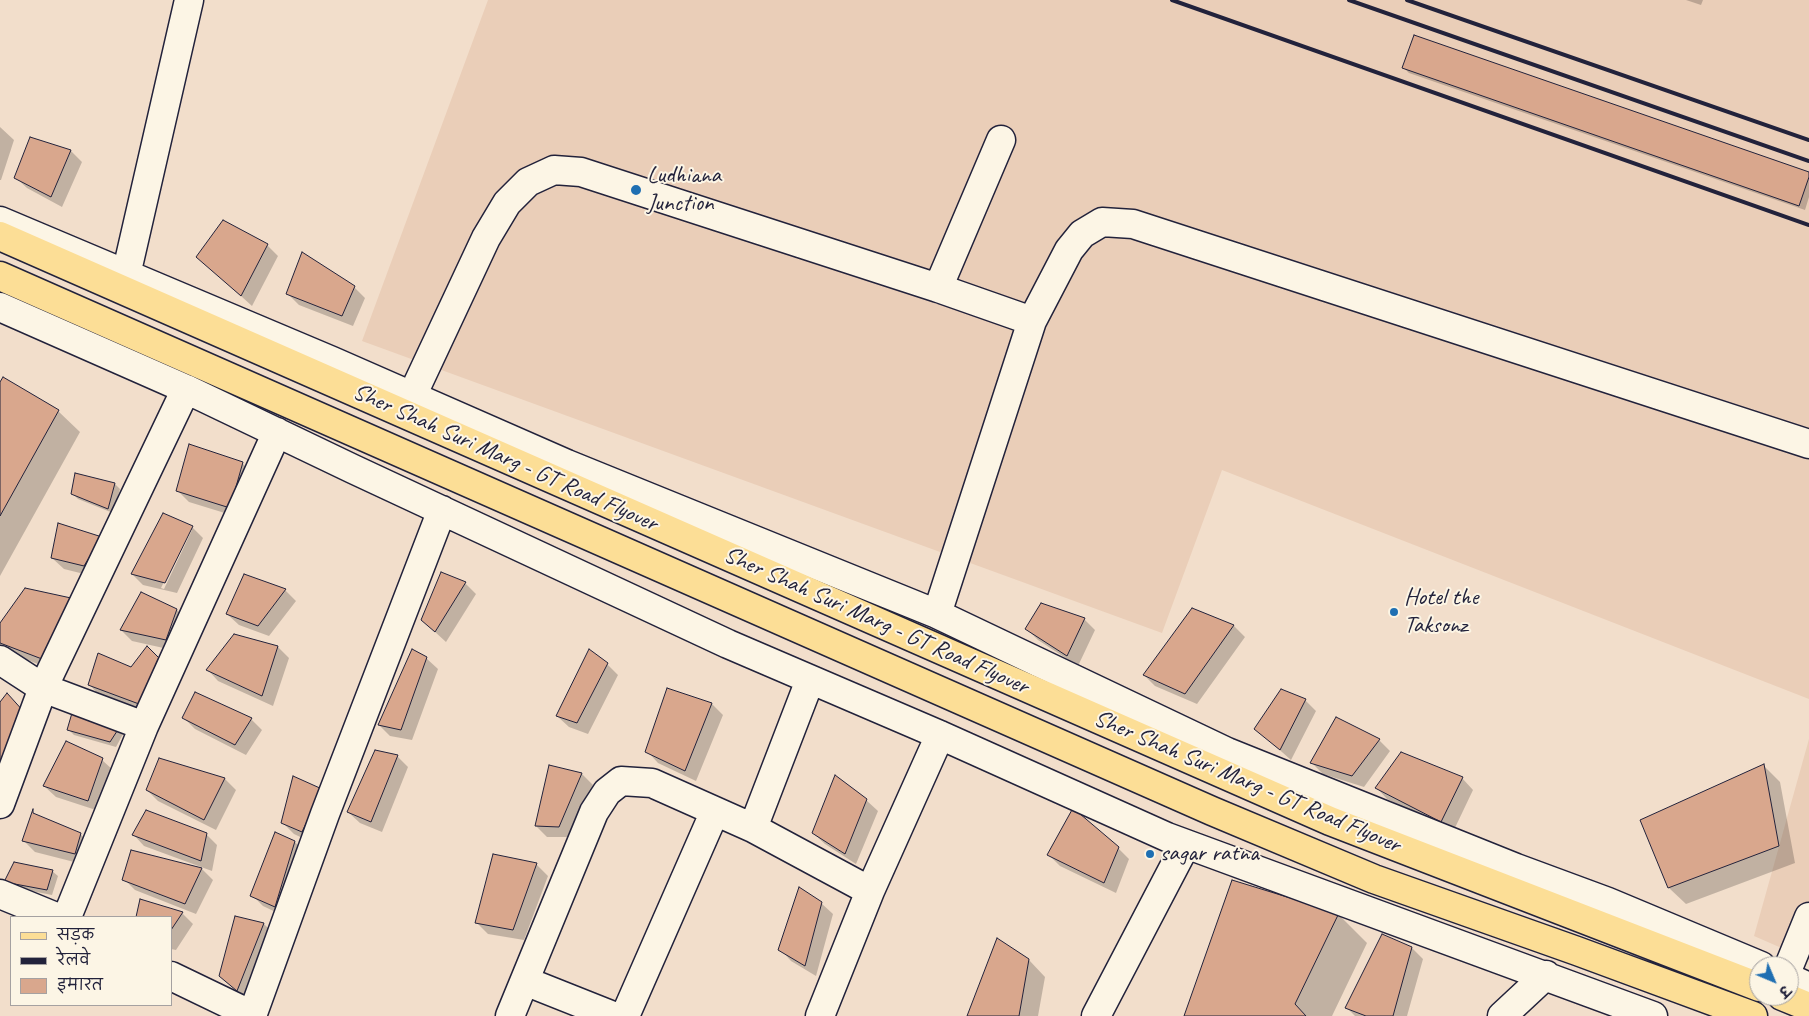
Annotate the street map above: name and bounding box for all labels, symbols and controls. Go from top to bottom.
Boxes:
place label: Ludhiana Junction [647,162,721,218]
marker: Ludhiana Junction [629,183,643,197]
street label: Sher Shah Suri Marg - GT Road Flyover [348,378,662,538]
street label: Sher Shah Suri Marg - GT Road Flyover [719,541,1033,701]
place label: Hotel the Taksonz [1404,584,1478,640]
marker: Hotel the Taksonz [1388,606,1400,618]
street label: Sher Shah Suri Marg - GT Road Flyover [1089,704,1405,860]
place label: sagar ratna [1160,840,1259,868]
marker: sagar ratna [1144,848,1156,860]
legend [10,916,172,1006]
text: सड़क [57,926,94,945]
text: रेलवे [57,951,90,970]
north arrow [1749,956,1799,1006]
text: इमारत [57,976,103,995]
text: उ [1775,982,1794,1001]

